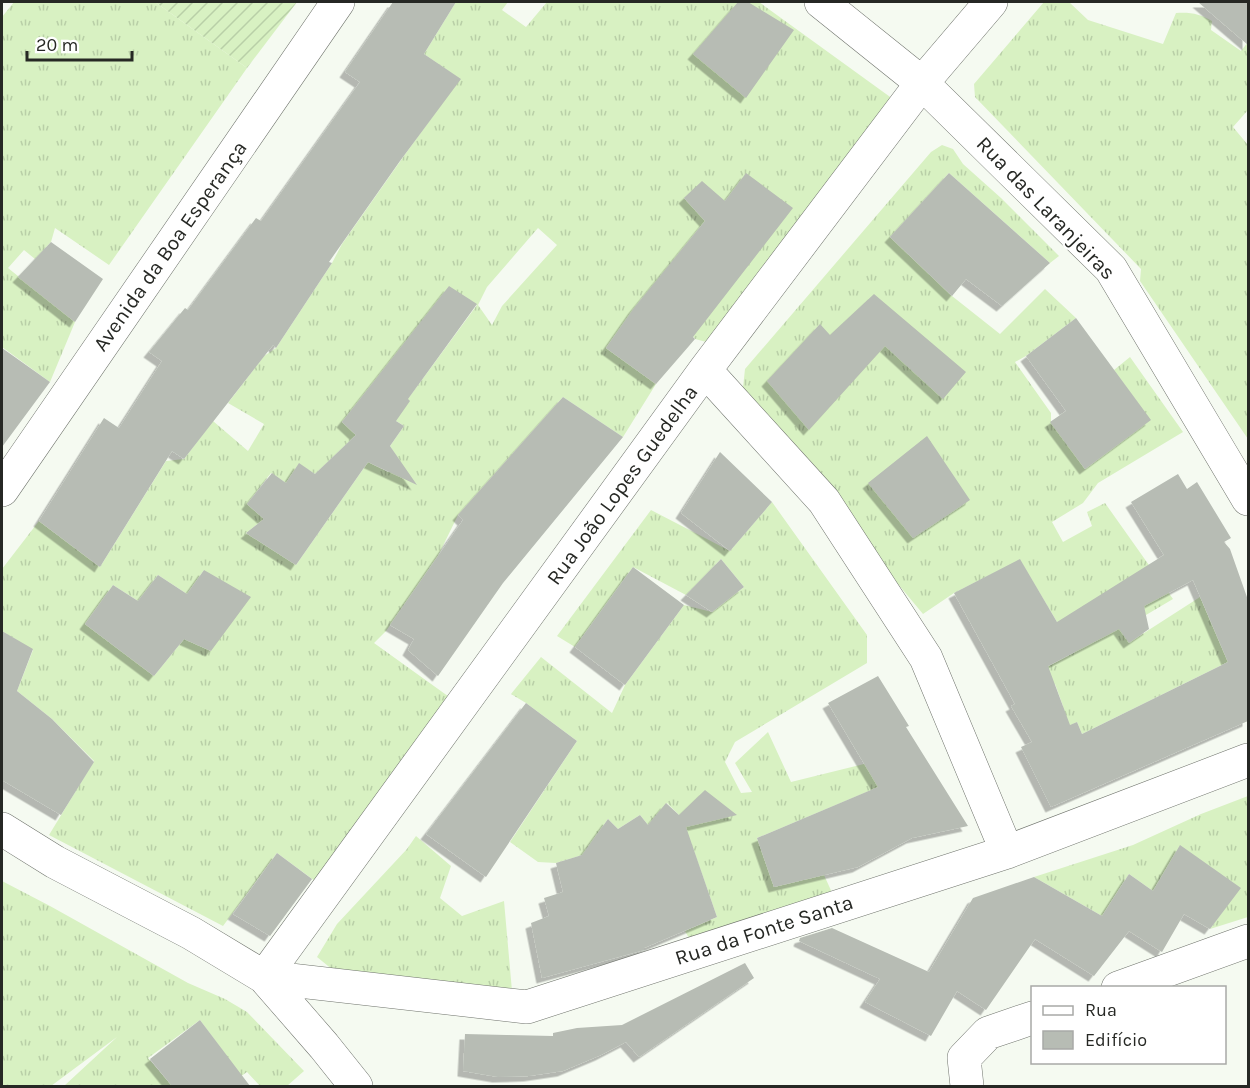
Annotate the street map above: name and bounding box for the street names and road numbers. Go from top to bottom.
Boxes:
street label: Rua das Laranjeiras [972,132,1120,284]
street label: Avenida da Boa Esperança [88,136,252,356]
street label: Rua João Lopes Guedelha [542,381,702,589]
street label: Rua da Fonte Santa [672,890,856,970]

